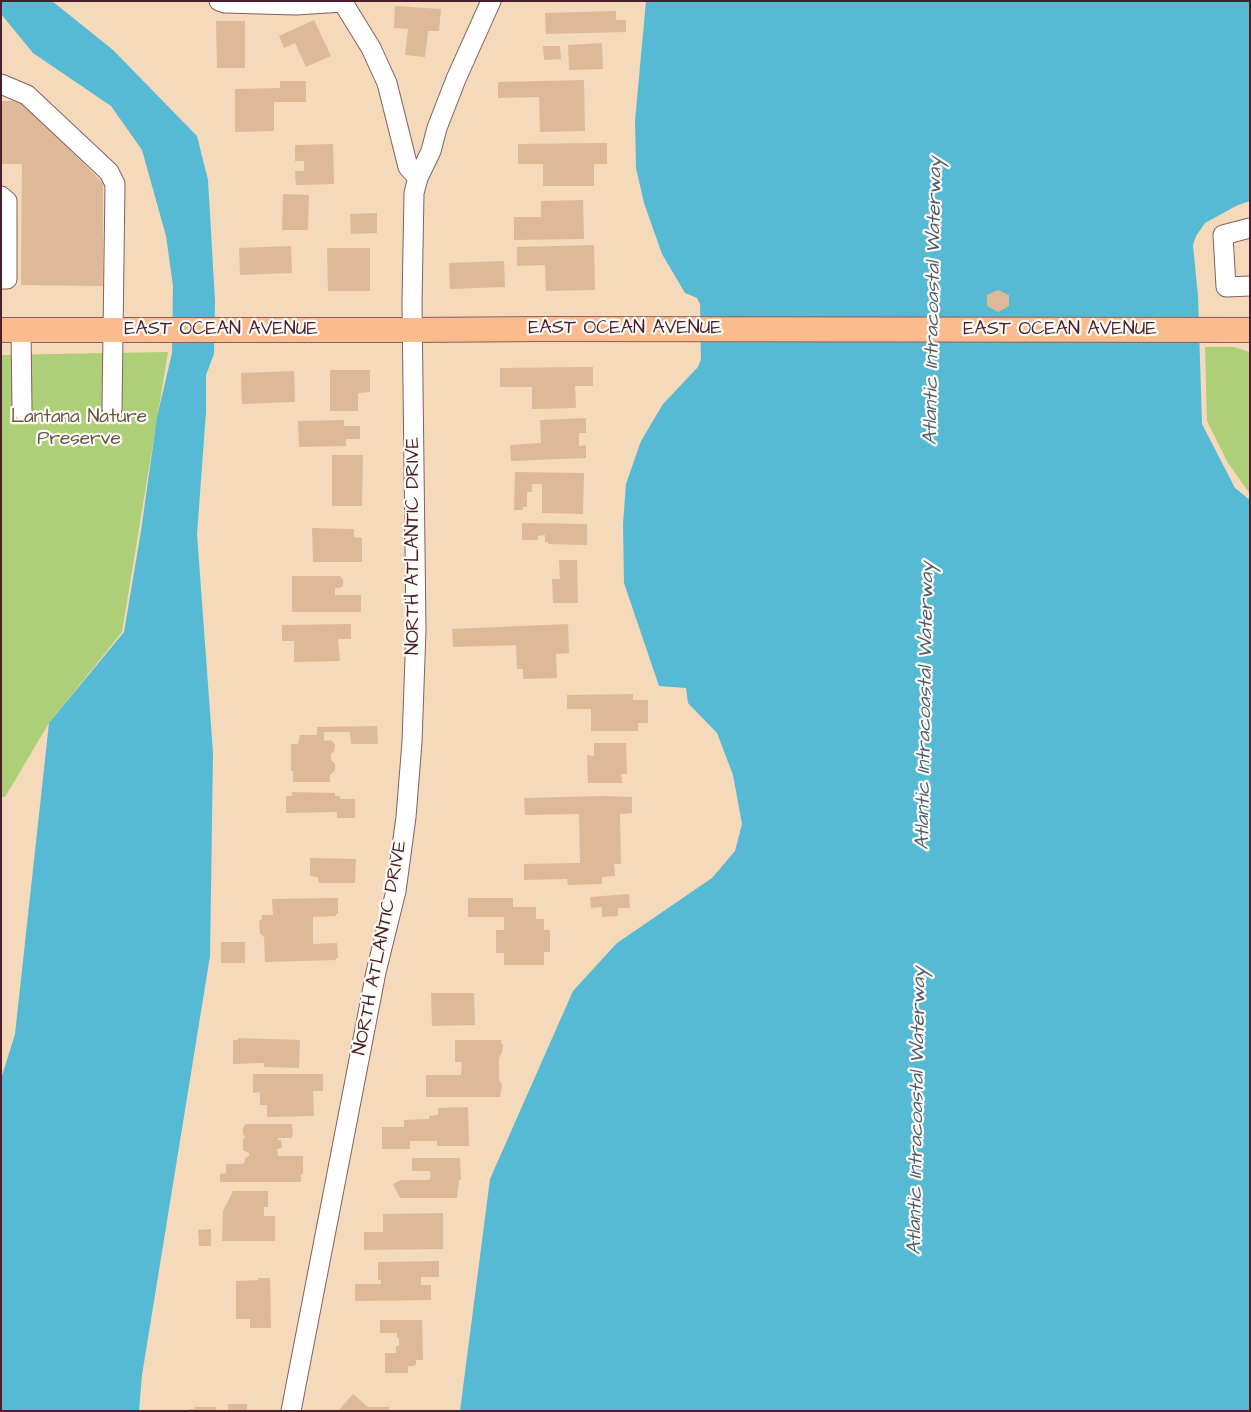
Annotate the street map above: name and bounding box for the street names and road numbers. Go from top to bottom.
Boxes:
street label: EAST OCEAN AVENUE [528,318,722,340]
street label: EAST OCEAN AVENUE [124,319,318,341]
street label: EAST OCEAN AVENUE [963,319,1157,341]
street label: NORTH ATLANTIC DRIVE [403,437,425,655]
street label: NORTH ATLANTIC DRIVE [349,839,413,1057]

